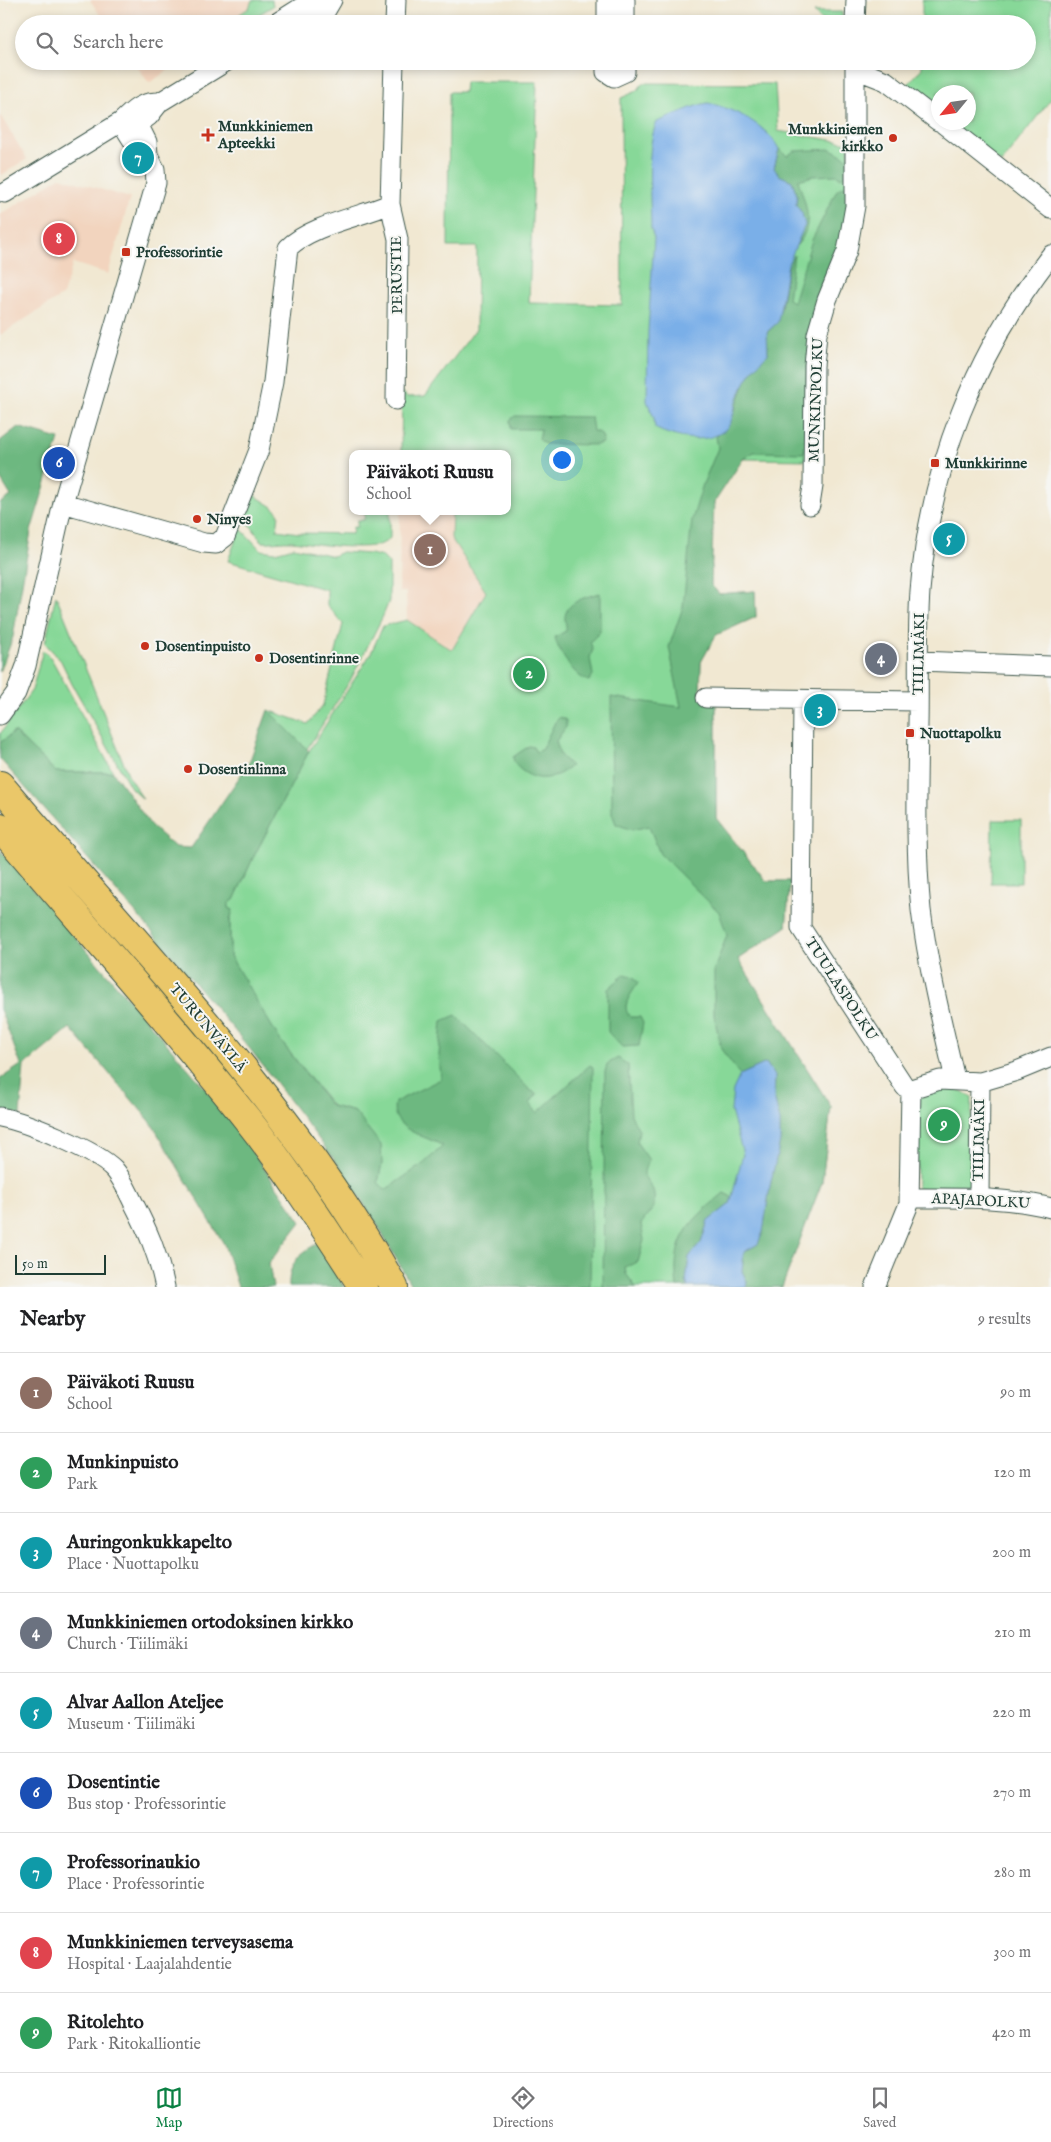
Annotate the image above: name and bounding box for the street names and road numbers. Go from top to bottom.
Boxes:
street label: PERUSTIE [387,236,407,314]
street label: MUNKINPOLKU [804,337,828,463]
street label: TIILIMÄKI [909,612,929,695]
street label: TUULASPOLKU [800,934,882,1045]
street label: TURUNVÄYLÄ [165,980,251,1077]
street label: TIILIMÄKI [969,1098,989,1181]
street label: APAJAPOLKU [930,1189,1031,1213]

